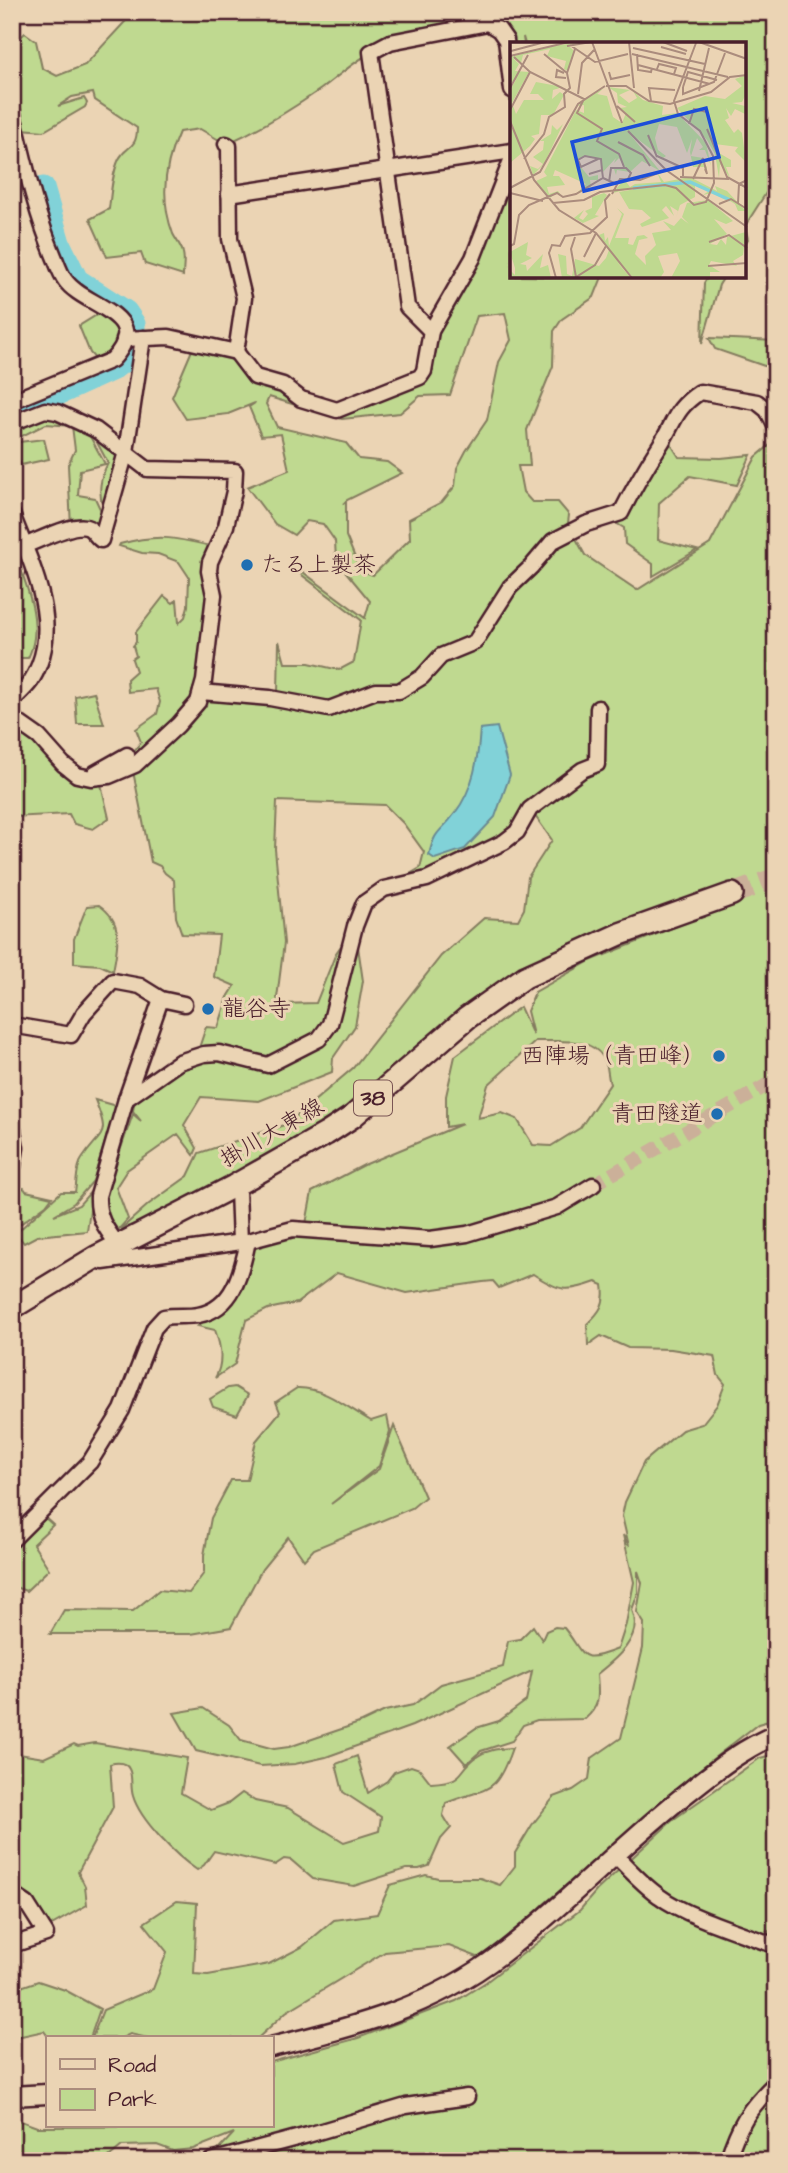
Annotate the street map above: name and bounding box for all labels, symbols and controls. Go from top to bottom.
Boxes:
inset map [510,42,746,278]
place label: たる上製茶 [261,549,376,581]
marker: たる上製茶 [239,557,255,573]
place label: 龍谷寺 [222,993,291,1025]
marker: 龍谷寺 [200,1001,216,1017]
place label: 西陣場（青田峰） [521,1040,705,1072]
marker: 西陣場（青田峰） [711,1048,727,1064]
road number: 38 [354,1080,392,1116]
street label: 掛川大東線 [214,1090,330,1176]
place label: 青田隧道 [611,1098,703,1130]
marker: 青田隧道 [709,1106,725,1122]
legend [46,2036,273,2128]
text: Road [108,2051,156,2080]
text: Park [108,2085,157,2114]

